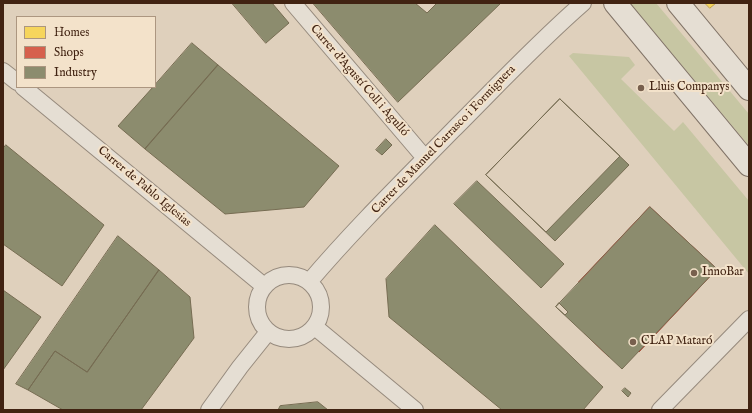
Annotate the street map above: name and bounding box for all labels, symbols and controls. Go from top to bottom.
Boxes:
legend [16,16,156,88]
street label: Carrer d'Agustí Coll i Agulló [307,22,411,140]
text: Homes [54,25,90,40]
text: Shops [54,45,84,60]
street label: Carrer de Manuel Carrasco i Formiguera [369,63,519,217]
text: Industry [54,65,97,80]
place label: Lluis Companys [649,81,729,95]
marker: Lluis Companys [636,83,646,93]
street label: Carrer de Pablo Iglesias [94,144,194,230]
place label: InnoBar [702,266,744,280]
marker: InnoBar [689,268,699,278]
place label: CLAP Mataró [641,335,712,349]
marker: CLAP Mataró [628,337,638,347]

